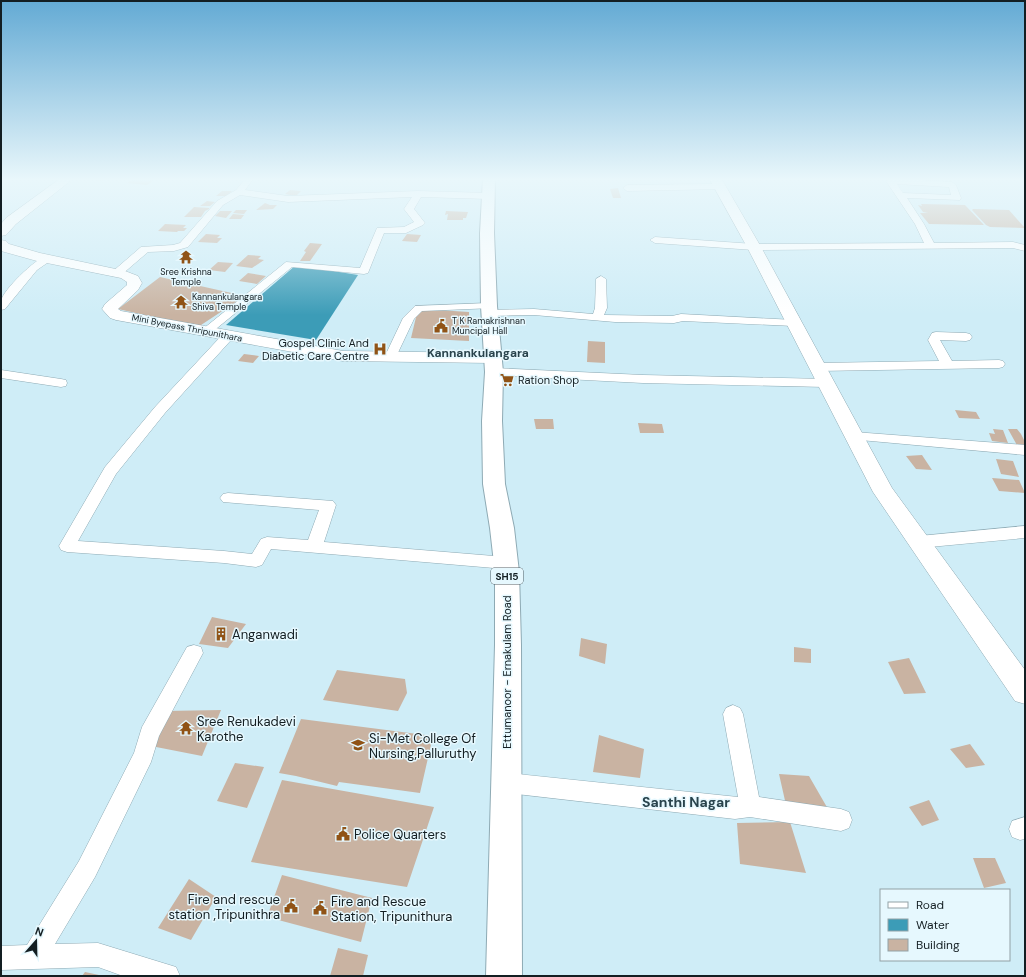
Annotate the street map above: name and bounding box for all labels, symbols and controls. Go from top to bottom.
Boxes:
temple icon: Sree Krishna Temple [178,249,194,265]
place label: Sree Krishna Temple [160,266,212,288]
place label: Kannankulangara Shiva Temple [192,291,262,313]
temple icon: Kannankulangara Shiva Temple [173,294,189,310]
street label: Mini Byepass Thripunithara [131,311,243,345]
place label: T K Ramakrishnan Muncipal Hall [452,315,525,337]
public building icon: T K Ramakrishnan Muncipal Hall [433,318,449,334]
place label: Gospel Clinic And Diabetic Care Centre [262,336,369,363]
hospital icon: Gospel Clinic And Diabetic Care Centre [372,341,388,357]
district label: Kannankulangara [427,345,529,361]
supermarket icon: Ration Shop [499,372,515,388]
place label: Ration Shop [518,373,579,387]
road number: SH15 [491,568,523,584]
street label: Ettumanoor - Ernakulam Road [500,595,514,749]
building icon: Anganwadi [213,626,229,642]
place label: Anganwadi [232,626,298,643]
place label: Sree Renukadevi Karothe [197,713,296,745]
temple icon: Sree Renukadevi Karothe [178,720,194,736]
place label: Si-Met College Of Nursing,Palluruthy [369,730,476,762]
school or university icon: Si-Met College Of Nursing,Palluruthy [350,737,366,753]
district label: Santhi Nagar [642,793,730,811]
public building icon: Police Quarters [335,826,351,842]
place label: Police Quarters [354,826,446,843]
legend [880,889,1010,961]
place label: Fire and rescue station ,Tripunithra [168,891,280,923]
place label: Fire and Rescue Station, Tripunithura [331,893,452,925]
text: Road [916,897,944,913]
public building icon: Fire and rescue station ,Tripunithra [283,898,299,914]
public building icon: Fire and Rescue Station, Tripunithura [312,900,328,916]
text: Water [916,917,950,933]
north arrow [16,921,56,961]
text: N [33,924,46,940]
text: Building [916,937,960,953]

